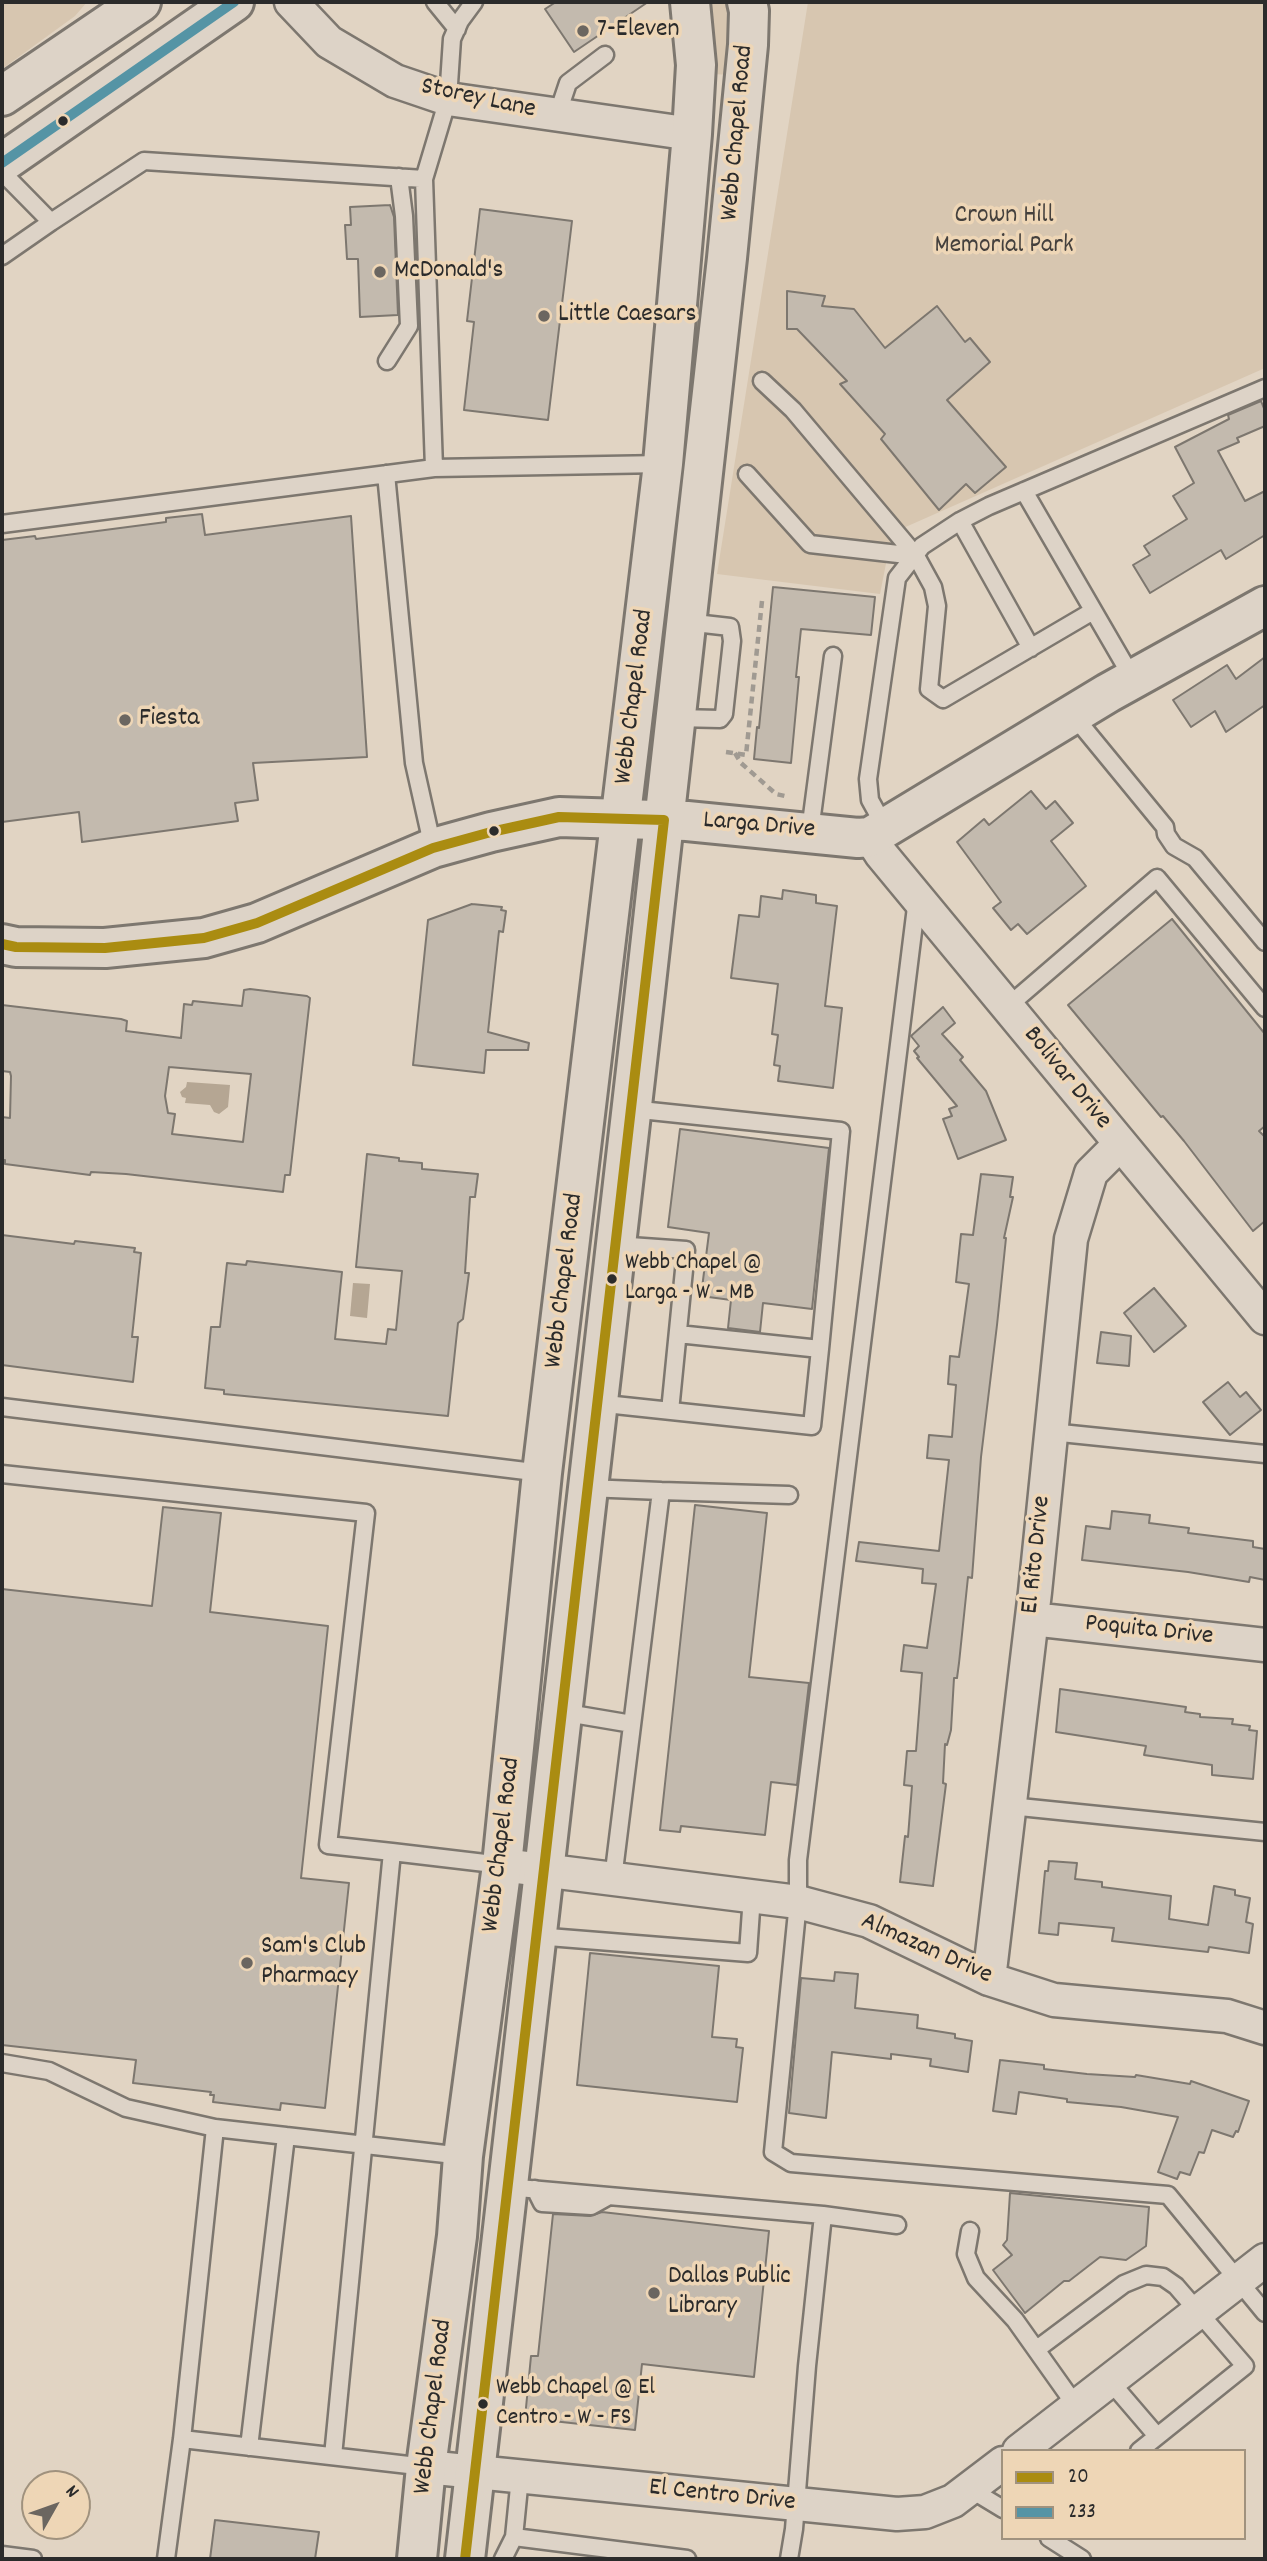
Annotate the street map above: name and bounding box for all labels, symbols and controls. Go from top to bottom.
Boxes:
place label: 7-Eleven [597,15,680,47]
marker: 7-Eleven [575,23,591,39]
street label: Webb Chapel Road [716,44,762,222]
street label: Storey Lane [418,73,538,127]
unlabelled marker [56,114,70,128]
park label: Crown Hill Memorial Park [934,201,1074,262]
place label: McDonald's [394,256,503,288]
marker: McDonald's [372,264,388,280]
place label: Little Caesars [558,300,696,332]
marker: Little Caesars [536,308,552,324]
street label: Webb Chapel Road [610,608,662,786]
place label: Fiesta [139,704,200,736]
marker: Fiesta [117,712,133,728]
street label: Larga Drive [702,807,816,847]
unlabelled marker [487,824,501,838]
street label: Bolivar Drive [1015,1021,1117,1137]
street label: Webb Chapel Road [540,1192,592,1370]
place label: Webb Chapel @ Larga - W - MB [625,1251,762,1307]
marker: Webb Chapel @ Larga - W - MB [605,1272,619,1286]
street label: El Rito Drive [1016,1494,1060,1616]
street label: Poquita Drive [1083,1610,1215,1654]
street label: Webb Chapel Road [477,1756,529,1934]
street label: Almazan Drive [855,1907,997,1993]
place label: Sam's Club Pharmacy [261,1932,366,1994]
marker: Sam's Club Pharmacy [239,1955,255,1971]
place label: Dallas Public Library [668,2262,791,2324]
marker: Dallas Public Library [646,2285,662,2301]
street label: Webb Chapel Road [409,2318,461,2496]
place label: Webb Chapel @ El Centro - W - FS [496,2376,655,2432]
marker: Webb Chapel @ El Centro - W - FS [476,2397,490,2411]
legend [1001,2449,1246,2540]
text: 20 [1068,2463,1089,2493]
north arrow [21,2470,91,2540]
street label: El Centro Drive [647,2474,797,2520]
text: N [58,2480,84,2505]
text: 233 [1068,2498,1096,2528]

